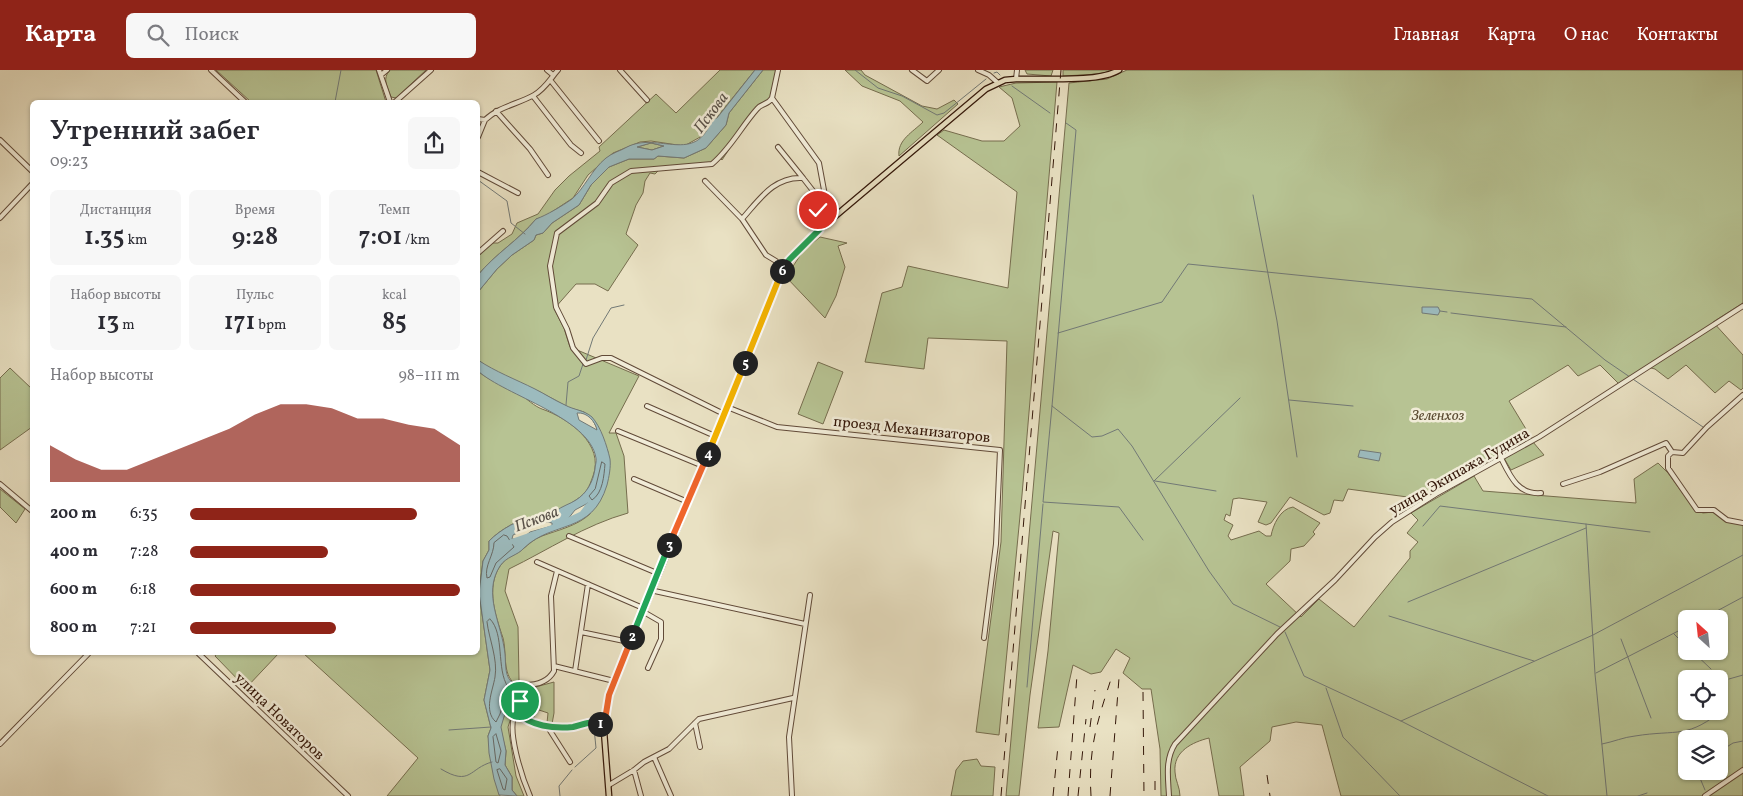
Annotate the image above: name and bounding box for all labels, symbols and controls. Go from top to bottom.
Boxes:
search box [126,13,476,58]
text: Карта [25,18,96,52]
icon: search [144,21,172,49]
text: Поиск [184,22,239,48]
text: Главная [1393,23,1459,48]
text: Карта [1487,23,1536,48]
text: О нас [1564,23,1609,48]
text: Контакты [1637,23,1718,48]
water label: Пскова [689,88,734,138]
text: Утренний забег [50,112,259,151]
button: share [408,117,460,169]
text: 09:23 [50,151,88,173]
pin [797,189,839,231]
icon: check [804,196,832,224]
text: Дистанция [80,201,152,220]
text: Время [235,201,275,220]
text: Темп [379,201,410,220]
text: 1.35 [84,220,125,255]
text: 9:28 [232,220,278,255]
text: 7:01 [358,220,402,255]
text: km [125,231,147,250]
text: /km [402,231,430,250]
pin: 6 [770,258,794,284]
text: 6 [779,262,786,281]
text: Набор высоты [70,286,161,305]
text: Пульс [236,286,274,305]
text: kcal [382,286,407,305]
text: 13 [97,305,119,340]
text: 171 [224,305,255,340]
text: 85 [382,305,407,340]
text: m [119,316,135,335]
text: bpm [255,316,286,335]
pin: 5 [732,350,758,376]
text: 5 [742,354,749,373]
text: Набор высоты [50,365,154,387]
text: 98–111 m [399,365,460,387]
park label: Зеленхоз [1411,406,1464,427]
street label: проезд Механизаторов [832,412,991,449]
street label: улица Экипажа Гудина [1386,423,1534,521]
pin: 4 [696,442,720,466]
text: 4 [704,445,713,464]
water label: Пскова [511,501,562,538]
text: 200 m [50,503,97,525]
text: 6:35 [130,503,158,525]
pin: 3 [656,532,682,558]
text: 3 [666,536,673,555]
text: 400 m [50,541,98,563]
text: 7:28 [130,541,158,563]
text: 600 m [50,579,97,601]
text: 6:18 [130,579,156,601]
north arrow [1678,610,1728,660]
map controls [1678,610,1728,780]
text: 800 m [50,617,97,639]
text: 7:21 [130,617,156,639]
pin: 2 [620,624,644,650]
text: 2 [629,628,636,647]
street label: улица Новаторов [229,668,329,766]
button: locate [1678,670,1728,720]
pin [499,680,541,722]
icon: arrive [506,687,534,715]
pin: 1 [588,712,612,736]
text: 1 [598,715,603,734]
button: layers [1678,730,1728,780]

